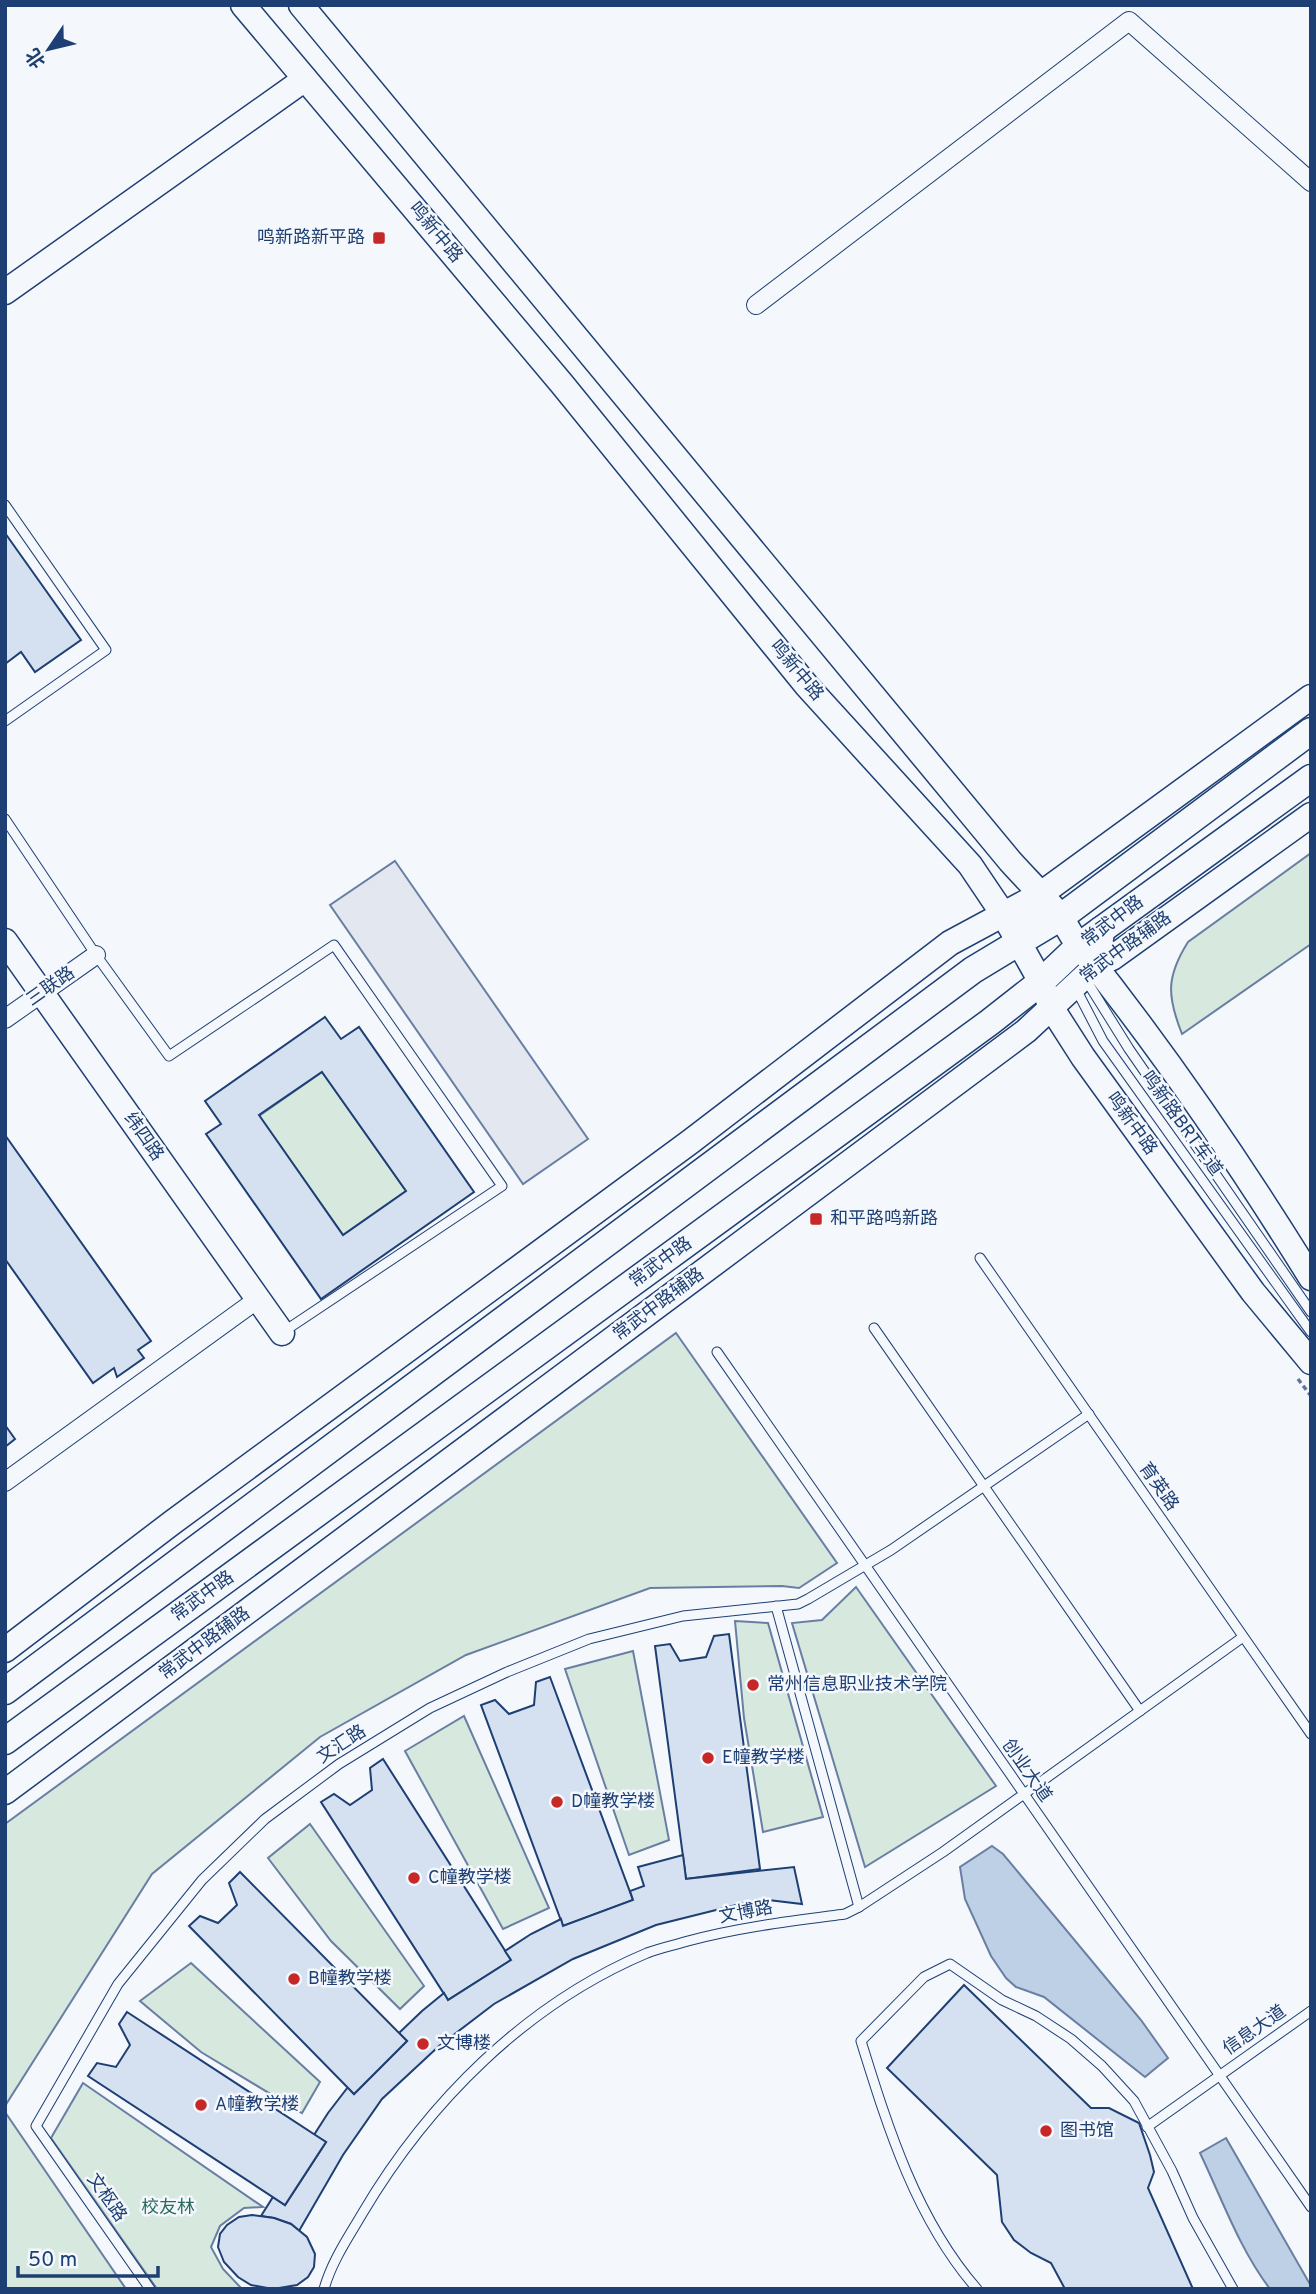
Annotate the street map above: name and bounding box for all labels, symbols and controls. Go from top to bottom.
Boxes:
north arrow [14,14,84,84]
text: 北 [21,43,52,72]
street label: 鸣新中路 [403,198,467,268]
place label: 鸣新路新平路 [257,227,365,250]
marker: 鸣新路新平路 [371,230,387,246]
street label: 鸣新中路 [764,636,828,706]
street label: 常武中路 [1077,891,1149,953]
street label: 常武中路辅路 [1076,907,1176,989]
street label: 三联路 [22,962,80,1012]
street label: 鸣新路BRT车道 [1135,1067,1227,1181]
street label: 鸣新中路 [1101,1088,1161,1160]
street label: 纬四路 [118,1108,168,1166]
place label: 和平路鸣新路 [830,1208,938,1231]
marker: 和平路鸣新路 [808,1211,824,1227]
street label: 常武中路 [625,1233,697,1293]
street label: 常武中路辅路 [609,1263,709,1347]
street label: 育英路 [1133,1458,1183,1516]
street label: 常武中路 [167,1567,239,1627]
street label: 常武中路辅路 [155,1602,255,1686]
place label: 常州信息职业技术学院 [767,1674,947,1697]
marker: 常州信息职业技术学院 [745,1677,761,1693]
street label: 文汇路 [313,1721,371,1769]
street label: 创业大道 [996,1735,1056,1807]
place label: E幢教学楼 [722,1747,805,1770]
marker: E幢教学楼 [700,1750,716,1766]
place label: D幢教学楼 [571,1791,655,1814]
marker: D幢教学楼 [549,1794,565,1810]
place label: C幢教学楼 [428,1867,512,1890]
marker: C幢教学楼 [406,1870,422,1886]
street label: 文博路 [717,1897,775,1929]
place label: B幢教学楼 [308,1968,392,1991]
marker: B幢教学楼 [286,1971,302,1987]
street label: 信息大道 [1219,2001,1291,2061]
place label: 文博楼 [437,2033,491,2056]
marker: 文博楼 [415,2036,431,2052]
place label: A幢教学楼 [215,2094,299,2117]
marker: A幢教学楼 [193,2097,209,2113]
place label: 图书馆 [1060,2120,1114,2143]
marker: 图书馆 [1038,2123,1054,2139]
street label: 文枢路 [81,2169,131,2227]
park label: 校友林 [141,2197,195,2220]
scale bar [18,2234,158,2278]
text: 50 m [28,2247,77,2274]

